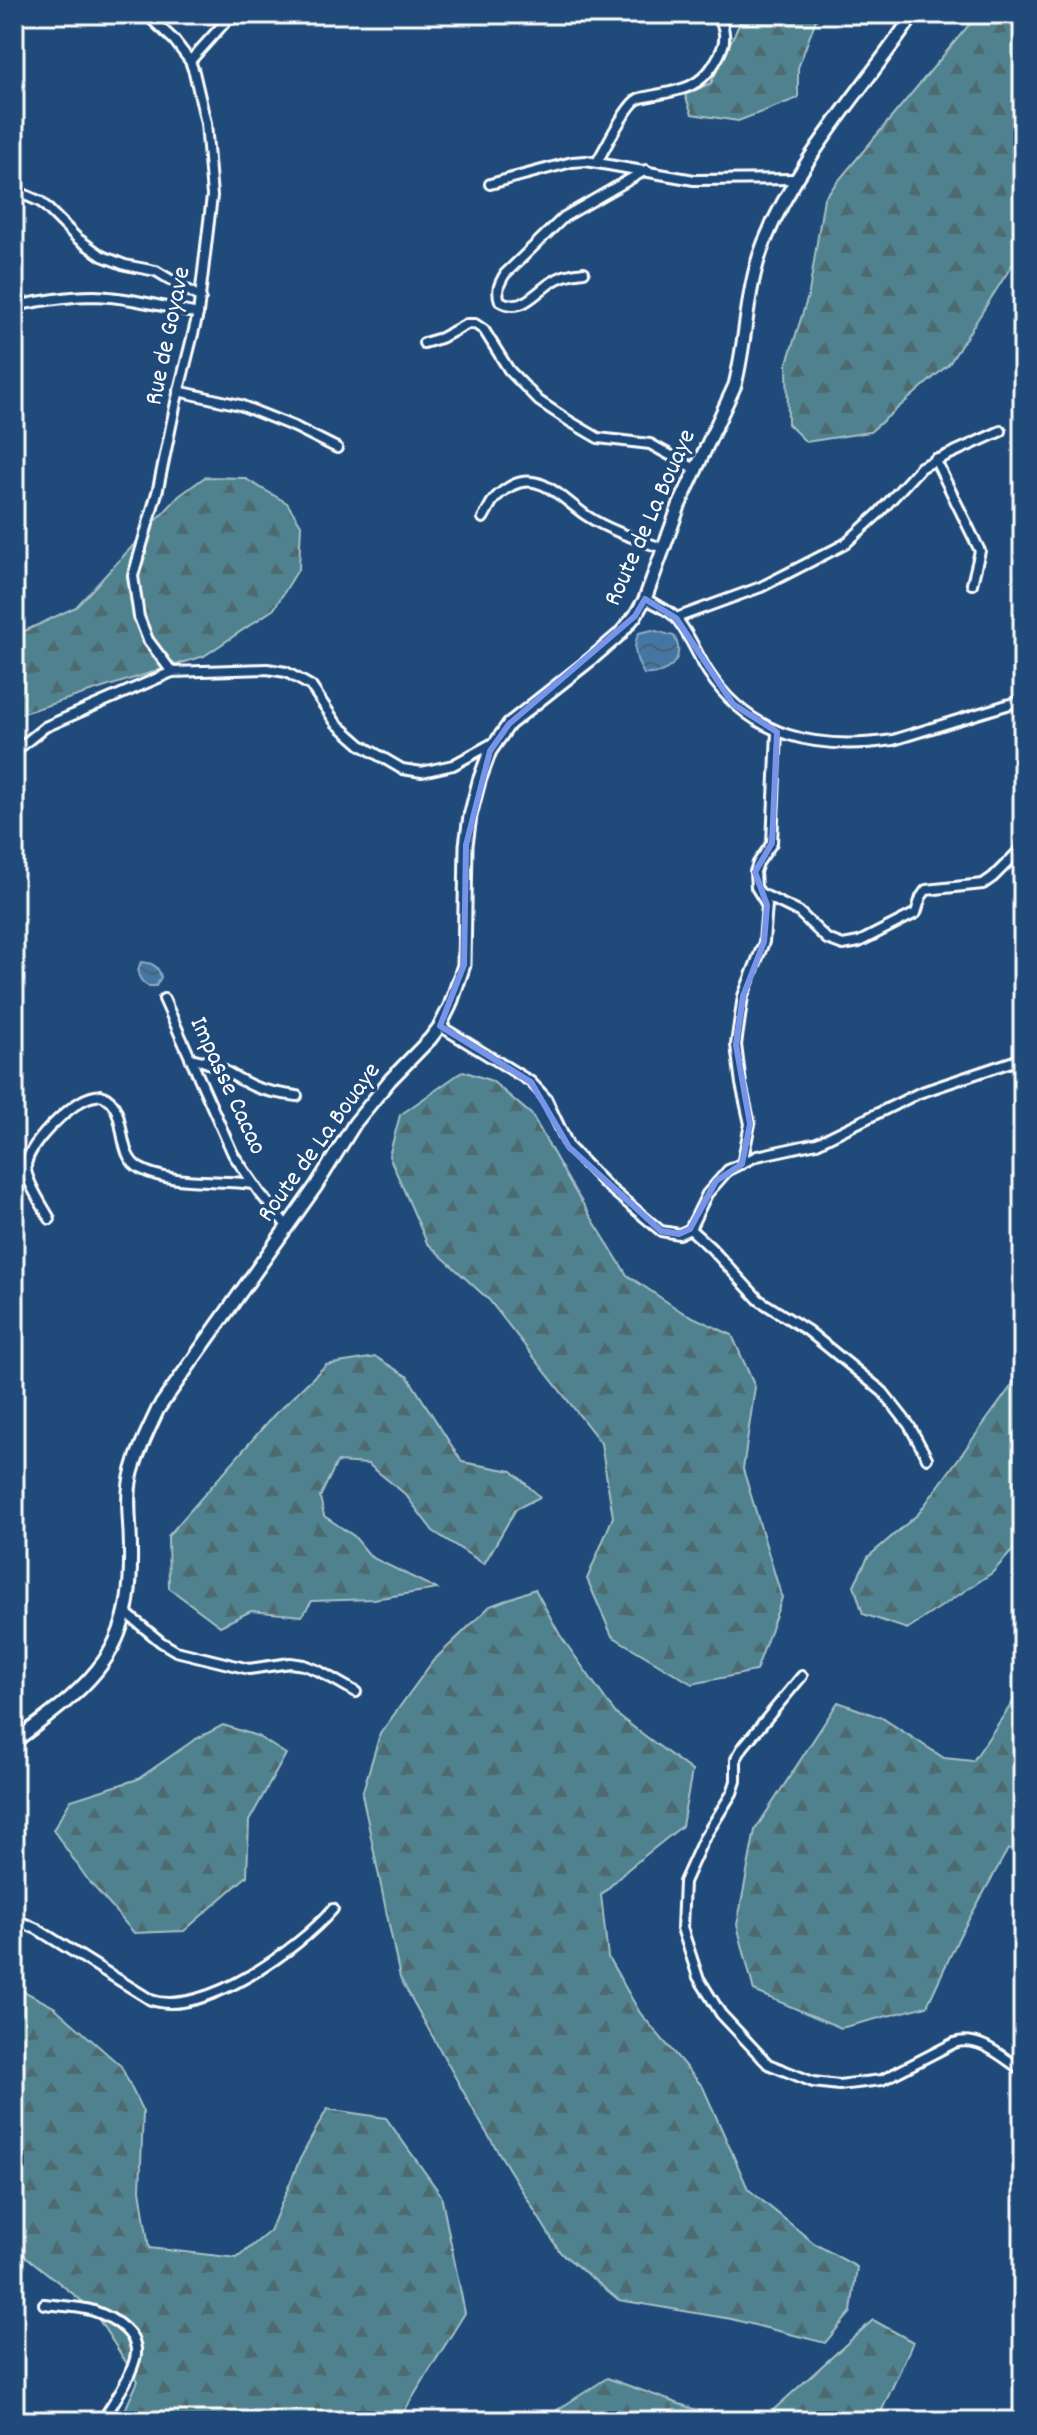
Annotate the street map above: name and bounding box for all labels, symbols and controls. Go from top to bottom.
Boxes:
street label: Rue de Goyave [136,263,202,409]
street label: Route de La Bouaye [595,424,707,612]
street label: Impasse Cacao [179,1011,275,1161]
street label: Route de La Bouaye [249,1055,391,1231]

